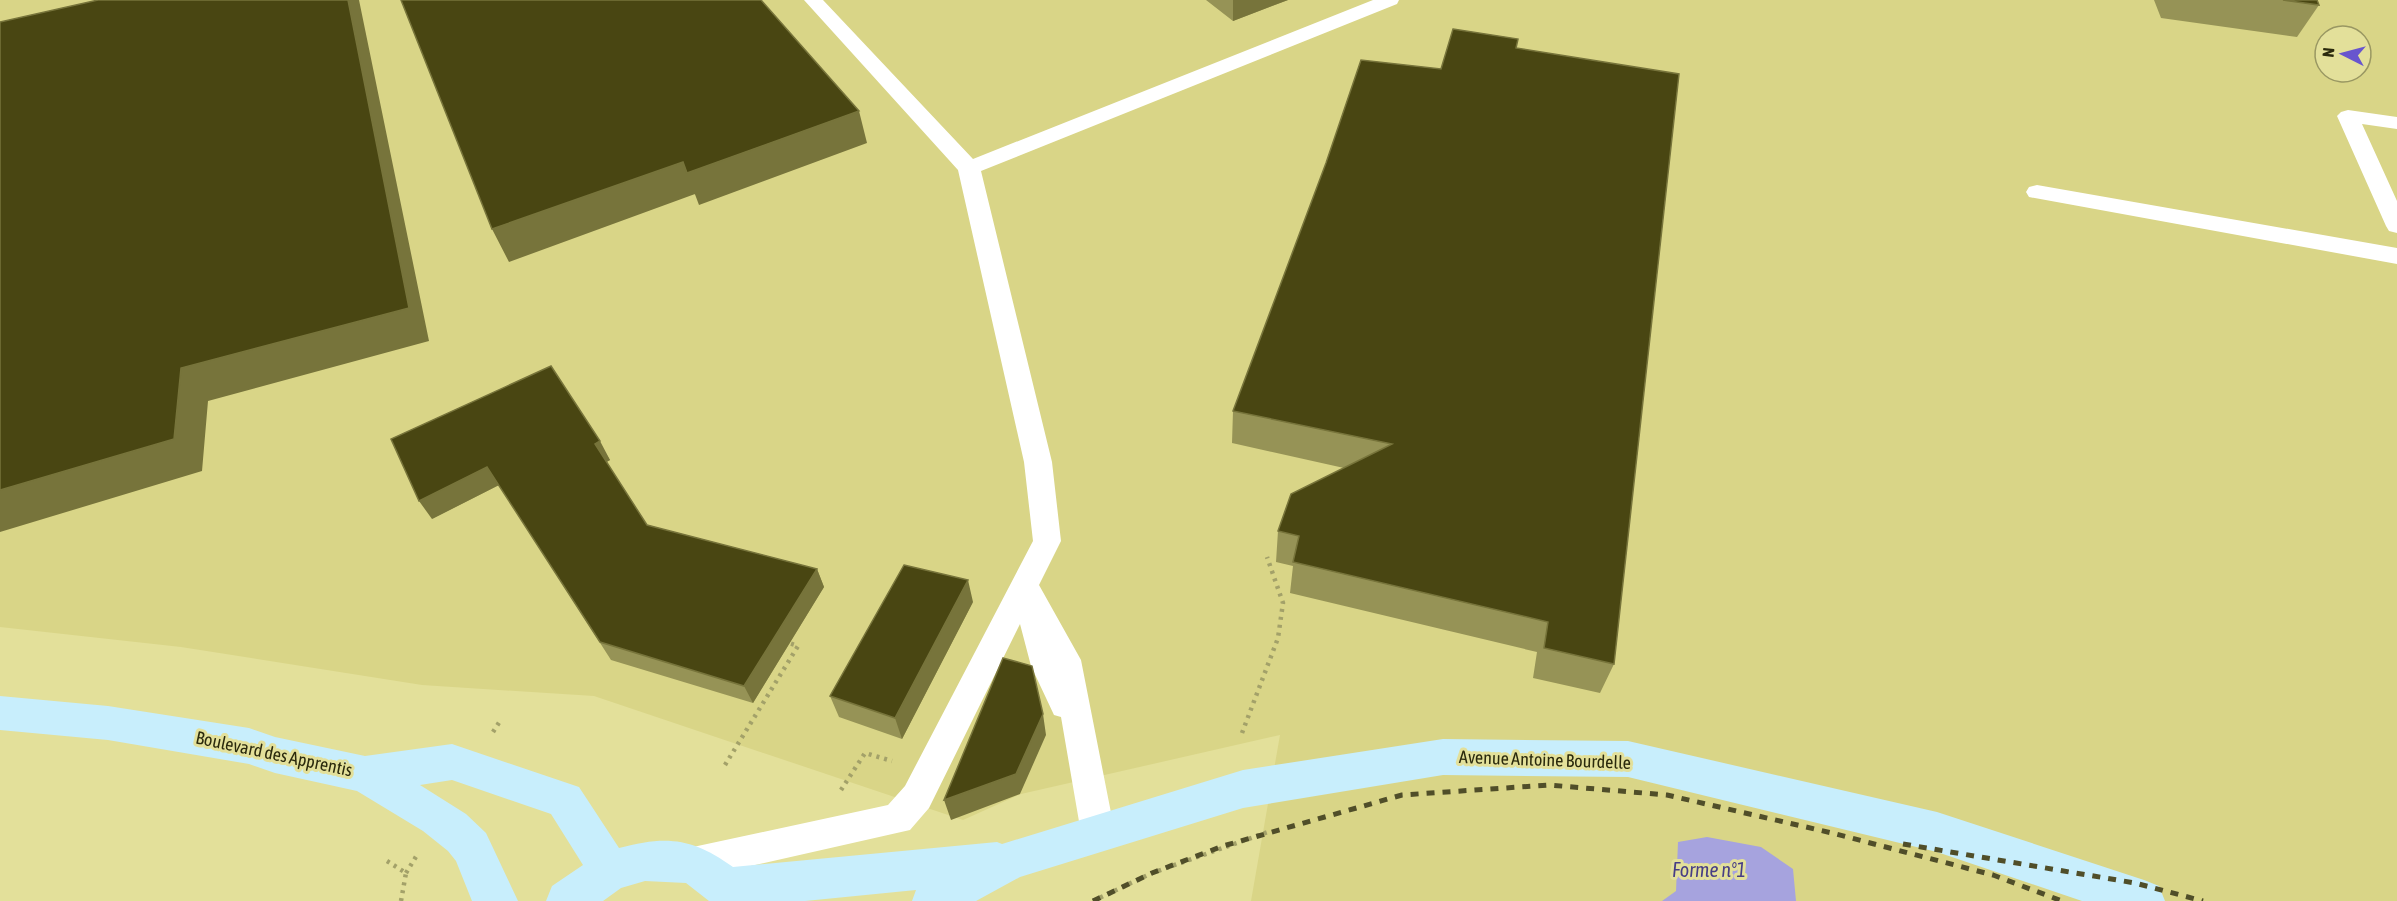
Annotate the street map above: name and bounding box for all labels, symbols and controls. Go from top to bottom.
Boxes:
north arrow [2313,24,2373,84]
text: N [2319,47,2338,58]
street label: Boulevard des Apprentis [194,727,354,780]
street label: Avenue Antoine Bourdelle [1459,746,1631,773]
water label: Forme n°1 [1672,858,1746,881]

